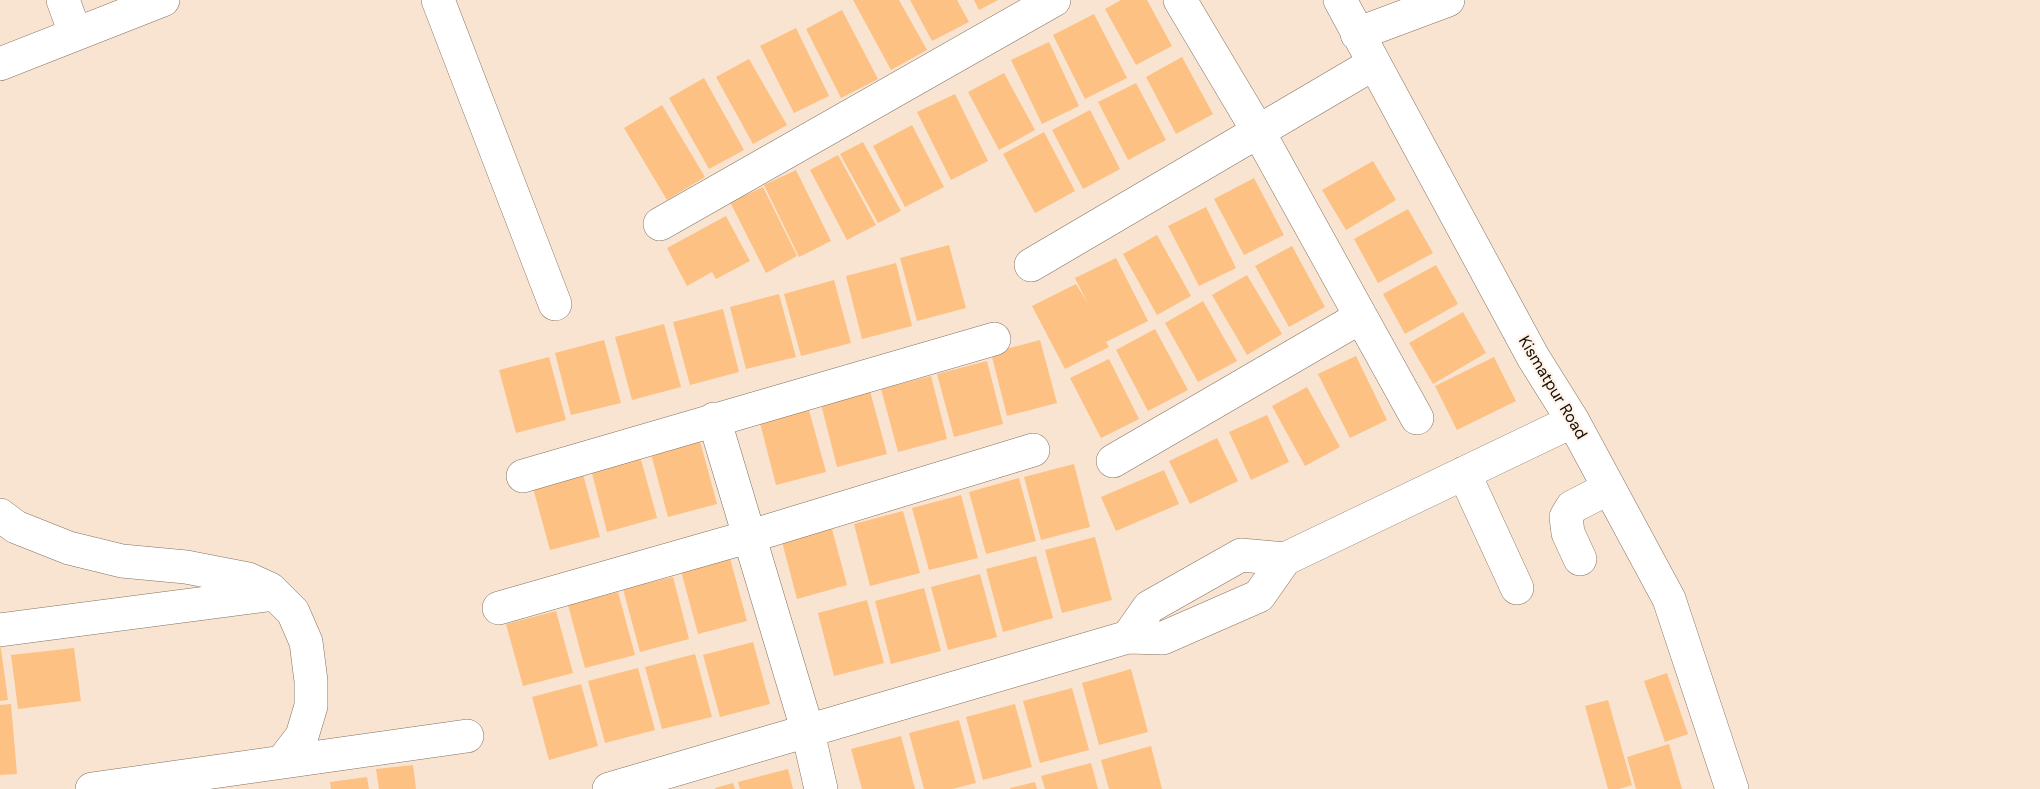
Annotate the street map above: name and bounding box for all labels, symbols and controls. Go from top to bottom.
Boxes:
street label: Kismatpur Road [1514,333,1590,443]

